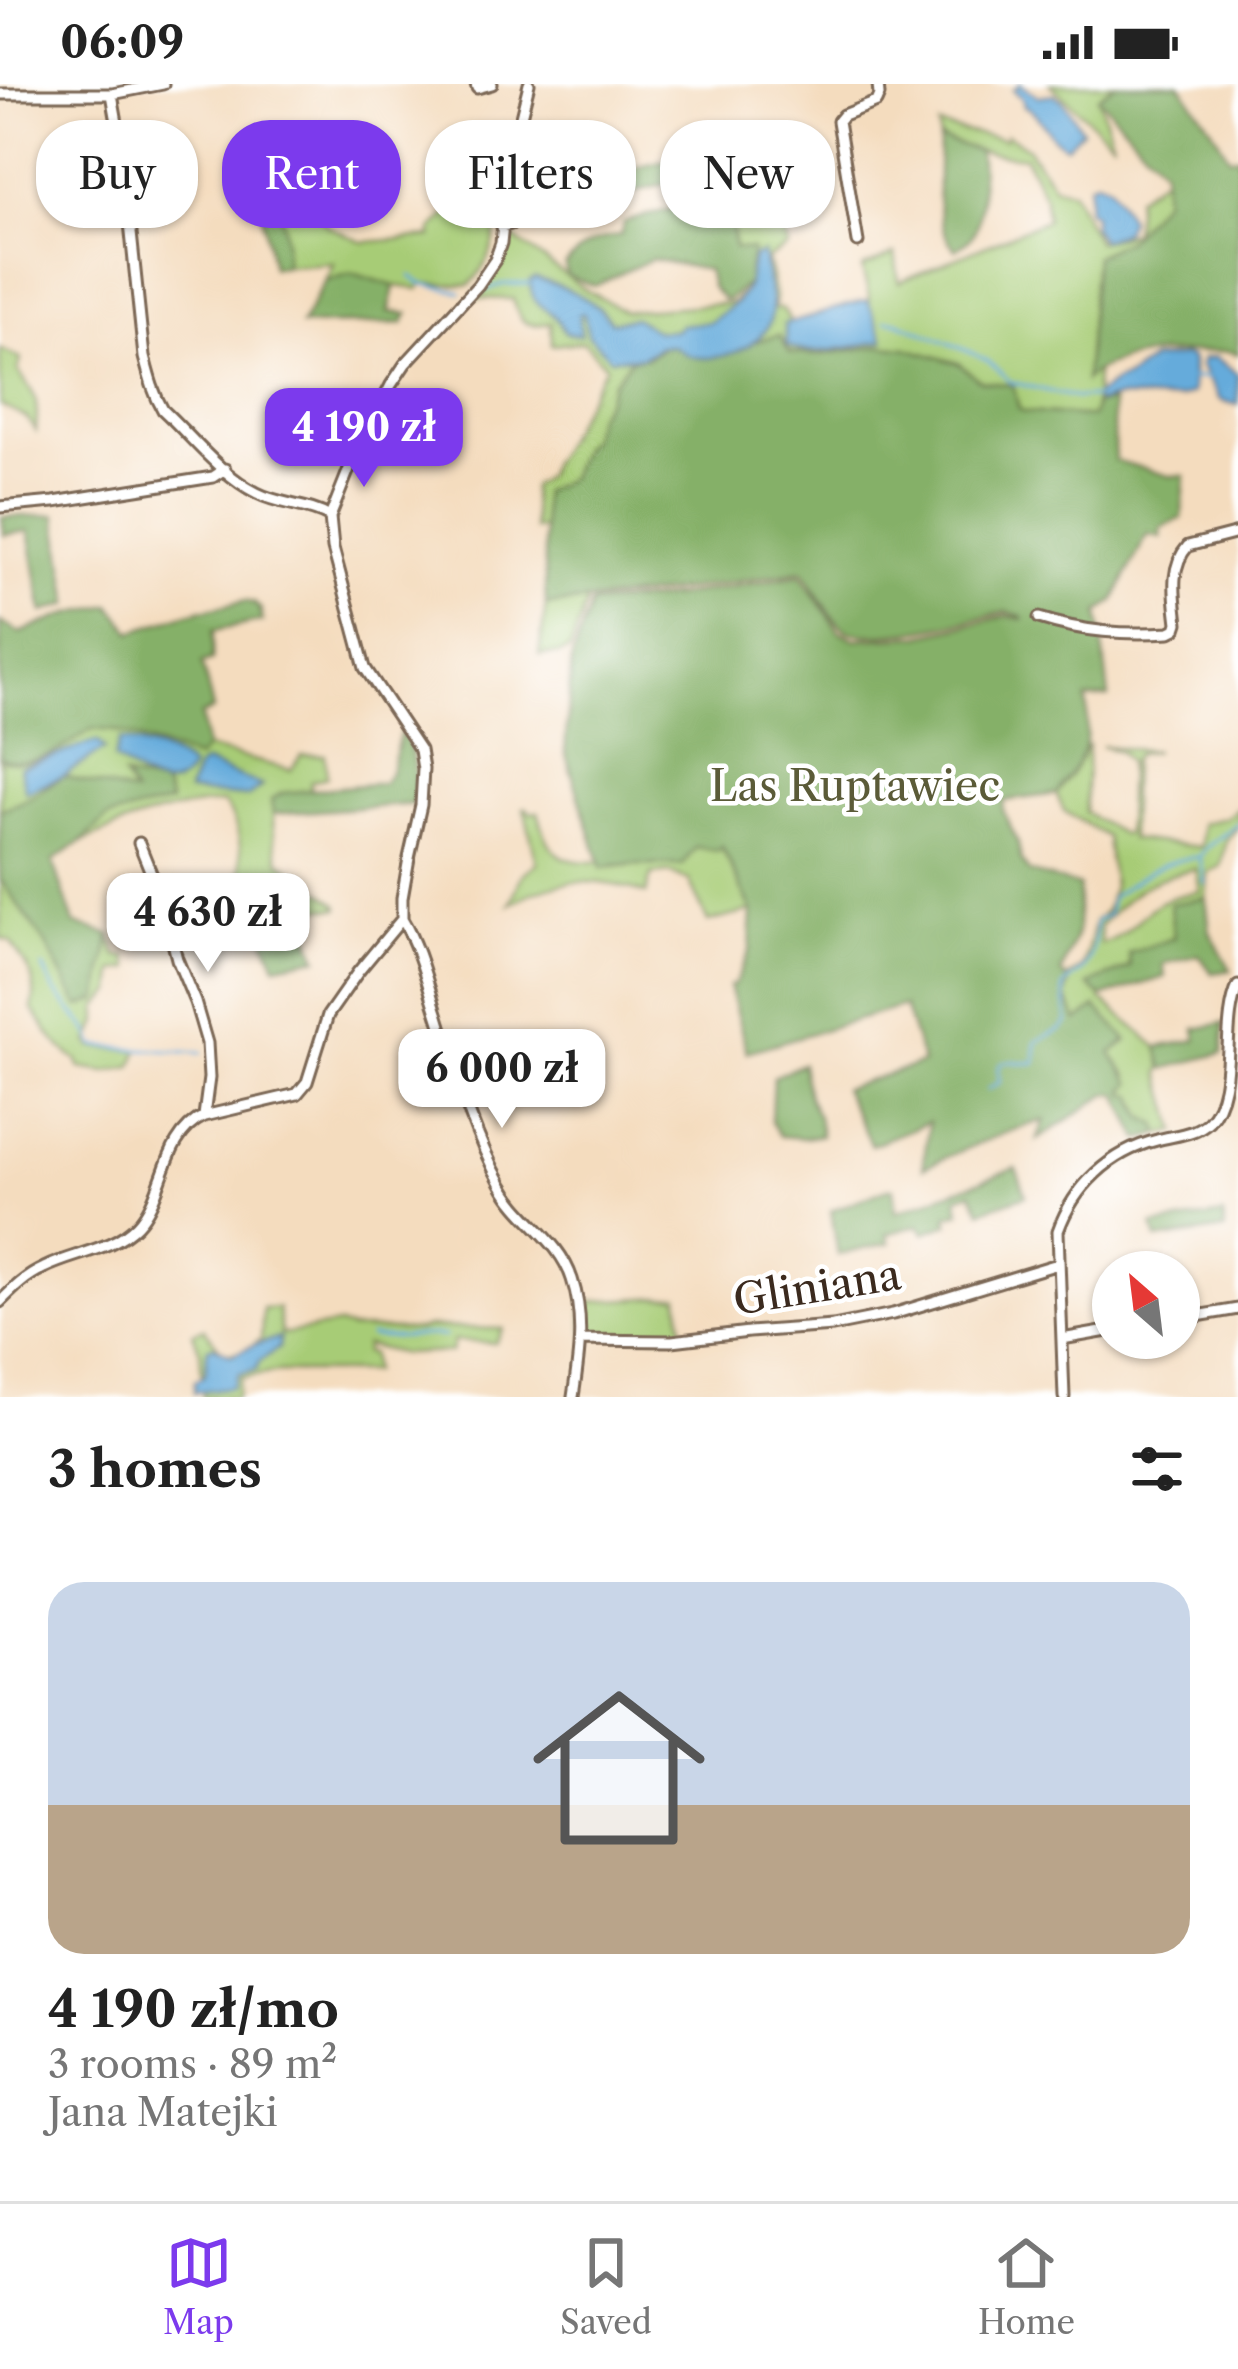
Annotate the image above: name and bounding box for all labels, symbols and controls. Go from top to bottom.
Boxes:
text: 06:09 [60,14,184,70]
chip: Buy [36,120,198,228]
chip: Rent [222,120,401,228]
chip: Filters [425,120,636,228]
chip: New [660,120,835,228]
pin: 4 190 zł [240,388,488,490]
text: 4 190 zł [292,403,436,451]
park label: Las Ruptawiec [710,760,1000,812]
pin: 4 630 zł [84,873,332,975]
text: 4 630 zł [134,888,282,936]
pin: 6 000 zł [378,1029,626,1131]
text: 6 000 zł [425,1044,579,1092]
street label: Gliniana [730,1248,905,1326]
north arrow [1092,1251,1200,1359]
map controls [1092,1251,1200,1359]
icon: filters [1124,1436,1190,1502]
text: 3 homes [48,1438,262,1500]
icon: home [511,1660,727,1876]
text: 4 190 zł/mo [48,1978,339,2040]
text: 3 rooms · 89 m² [48,2040,337,2088]
text: Jana Matejki [48,2088,278,2136]
tab: Map [163,2230,234,2343]
tab: Saved [560,2230,652,2343]
tab: Home [978,2230,1075,2343]

